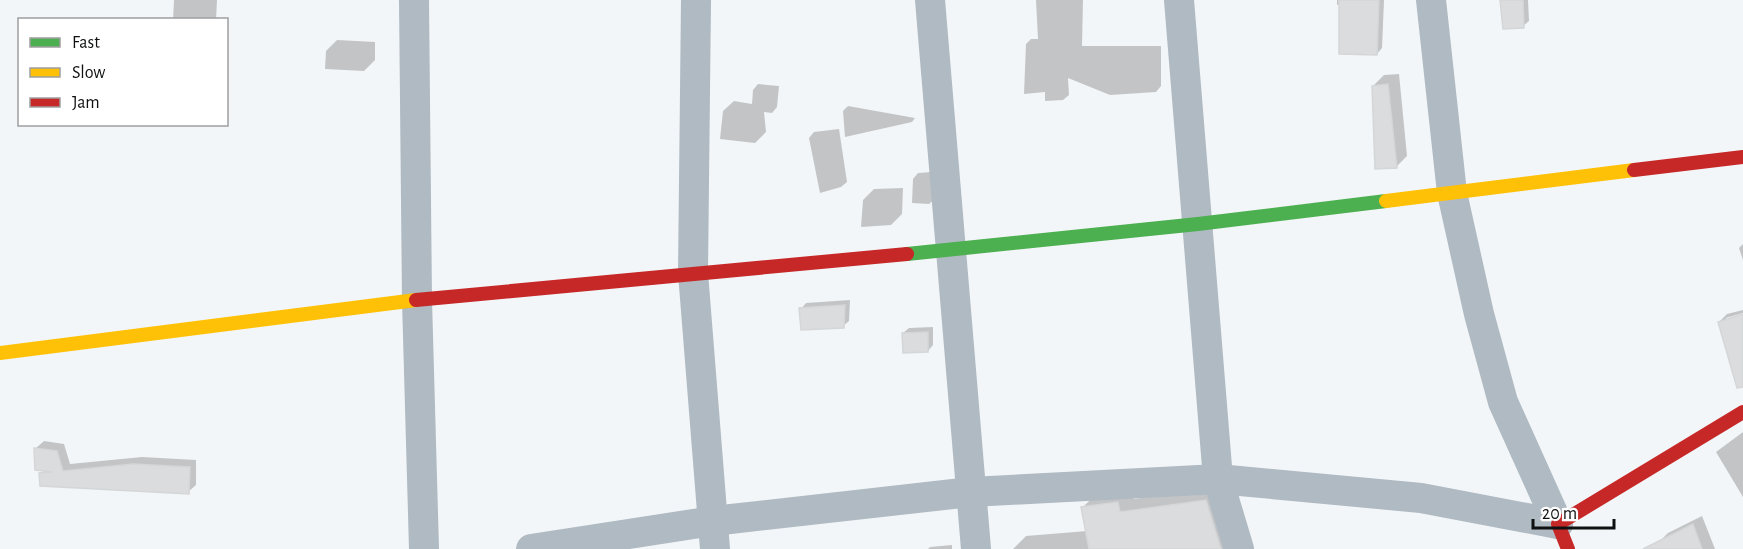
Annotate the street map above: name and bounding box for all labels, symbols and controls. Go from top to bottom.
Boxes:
legend [18,18,228,126]
text: Fast [72,34,100,52]
text: Slow [72,64,105,82]
text: Jam [72,94,100,112]
scale bar [1533,492,1614,530]
text: 20 m [1542,505,1577,523]

